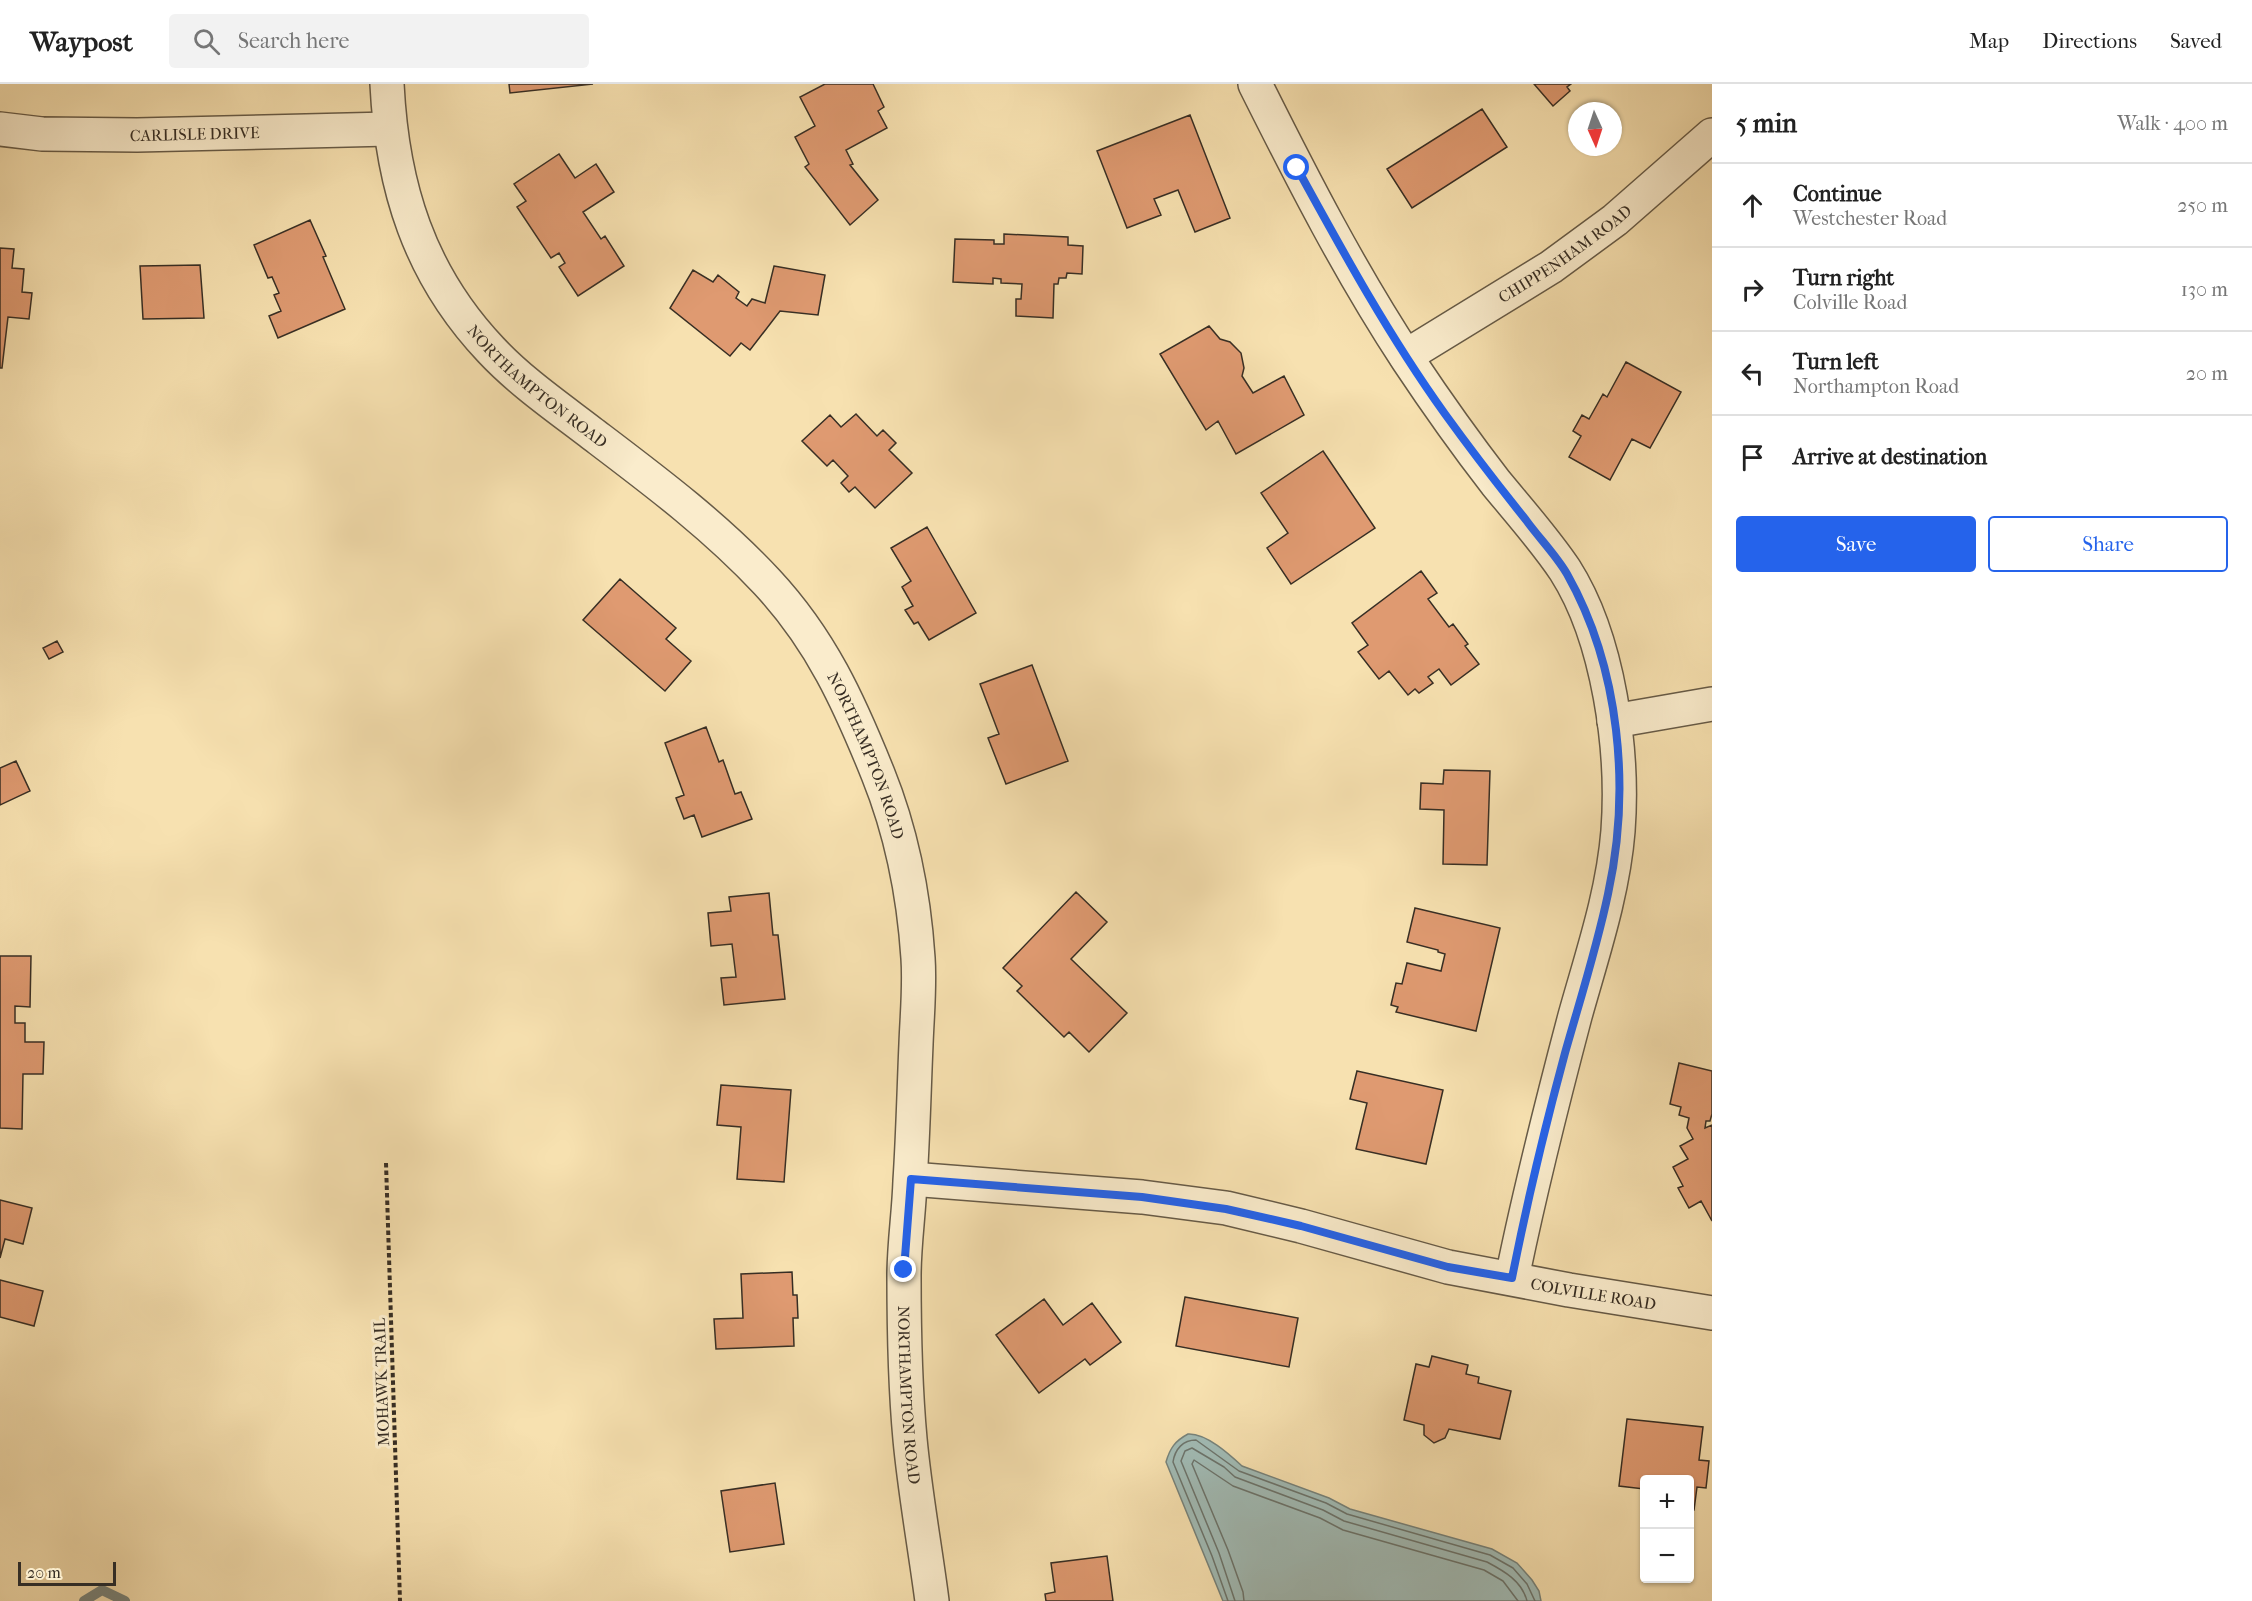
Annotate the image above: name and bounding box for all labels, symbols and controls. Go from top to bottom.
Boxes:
search box [169,14,589,68]
text: Waypost [30,25,133,58]
icon: search [190,25,223,58]
text: Search here [238,28,349,54]
text: Map [1969,29,2009,53]
text: Directions [2042,29,2137,53]
text: Saved [2170,29,2222,53]
north arrow [1568,102,1622,156]
text: 5 min [1736,108,1797,139]
text: Walk · 400 m [2117,112,2228,135]
street label: CARLISLE DRIVE [130,123,260,145]
route start [1283,154,1309,180]
text: Continue [1793,181,1882,207]
icon: ahead [1736,189,1769,222]
text: 250 m [2177,194,2228,217]
street label: CHIPPENHAM ROAD [1495,201,1636,307]
text: Westchester Road [1793,207,1947,230]
text: Turn right [1793,265,1894,291]
icon: right [1736,273,1769,306]
text: 130 m [2181,278,2228,301]
text: Colville Road [1793,291,1907,314]
street label: NORTHAMPTON ROAD [463,321,611,452]
text: Turn left [1793,349,1879,375]
icon: left [1736,357,1769,390]
text: 20 m [2186,362,2228,385]
text: Northampton Road [1793,375,1959,398]
icon: arrive [1736,441,1769,474]
text: Arrive at destination [1793,444,1987,470]
button: Save [1736,516,1976,572]
button: Share [1988,516,2228,572]
street label: NORTHAMPTON ROAD [823,669,908,841]
route end [890,1256,916,1282]
street label: COLVILLE ROAD [1529,1274,1657,1314]
street label: NORTHAMPTON ROAD [894,1306,924,1485]
street label: MOHAWK TRAIL [370,1317,393,1446]
map controls [1640,1475,1694,1583]
button: + [1640,1475,1694,1529]
button: − [1640,1529,1694,1583]
scale bar [18,1559,116,1586]
text: 20 m [27,1563,61,1582]

